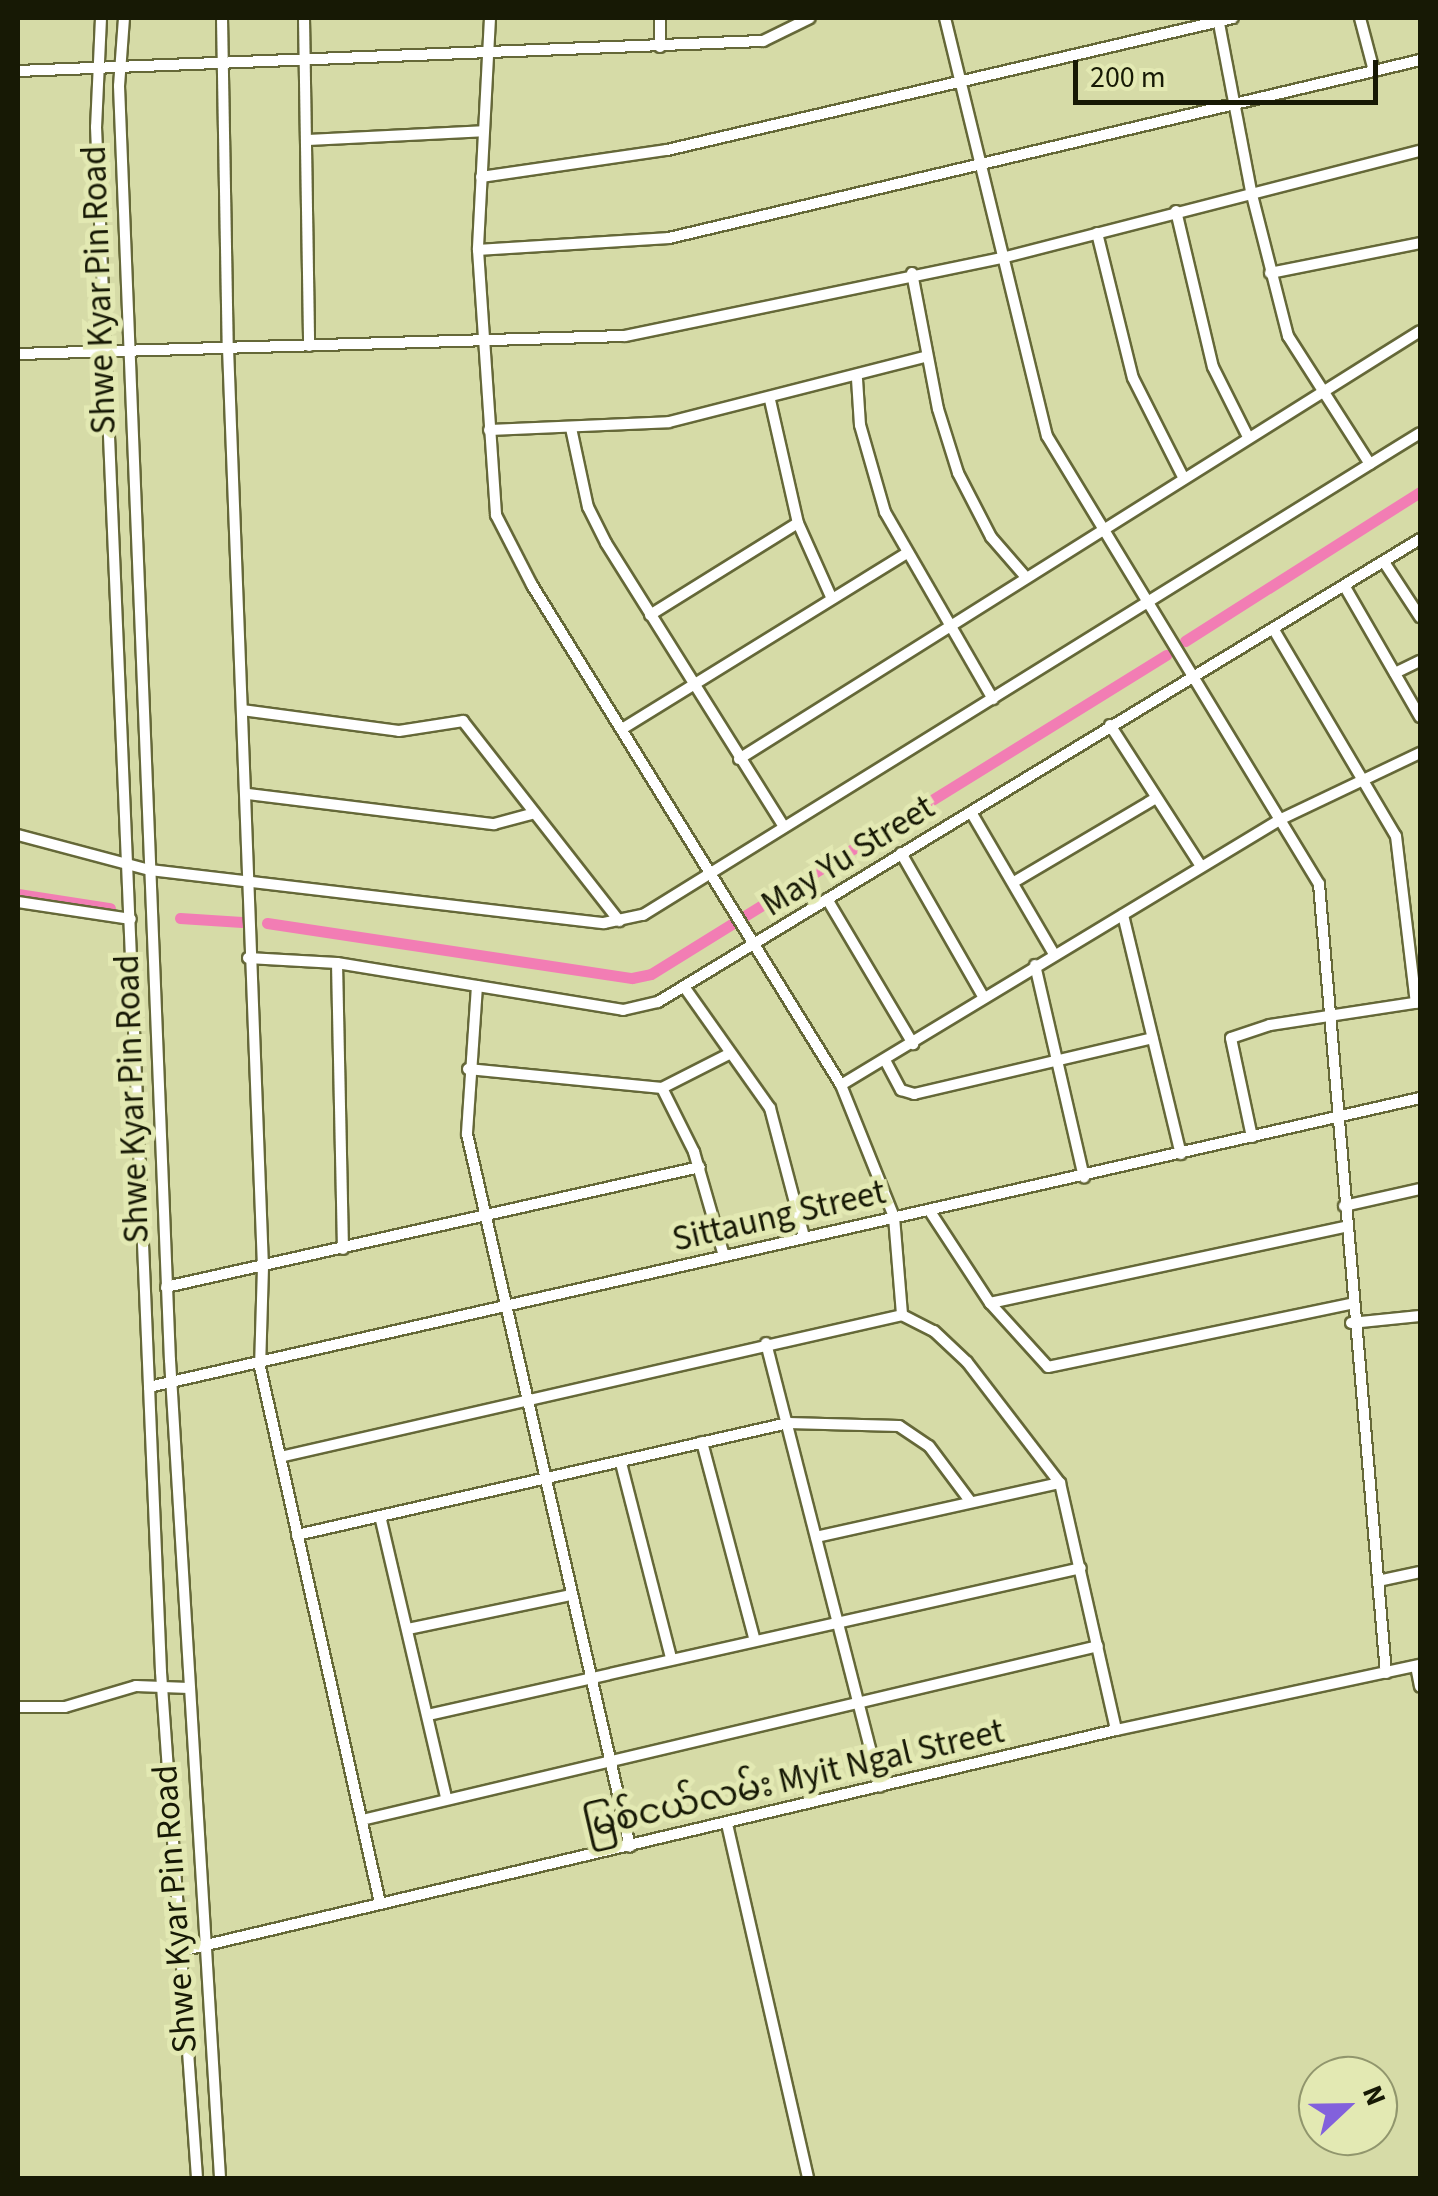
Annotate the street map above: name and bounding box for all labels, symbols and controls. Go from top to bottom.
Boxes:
scale bar [1078,40,1383,102]
text: 200 m [1090,56,1166,99]
street label: Shwe Kyar Pin Road [73,145,125,435]
street label: May Yu Street [754,786,942,926]
street label: Shwe Kyar Pin Road [106,954,158,1244]
street label: Sittaung Street [668,1171,890,1261]
street label: မြစ်ငယ်လမ်း Myit Ngal Street [580,1710,1008,1848]
street label: Shwe Kyar Pin Road [144,1763,206,2055]
north arrow [1298,2056,1398,2156]
text: N [1352,2079,1396,2112]

